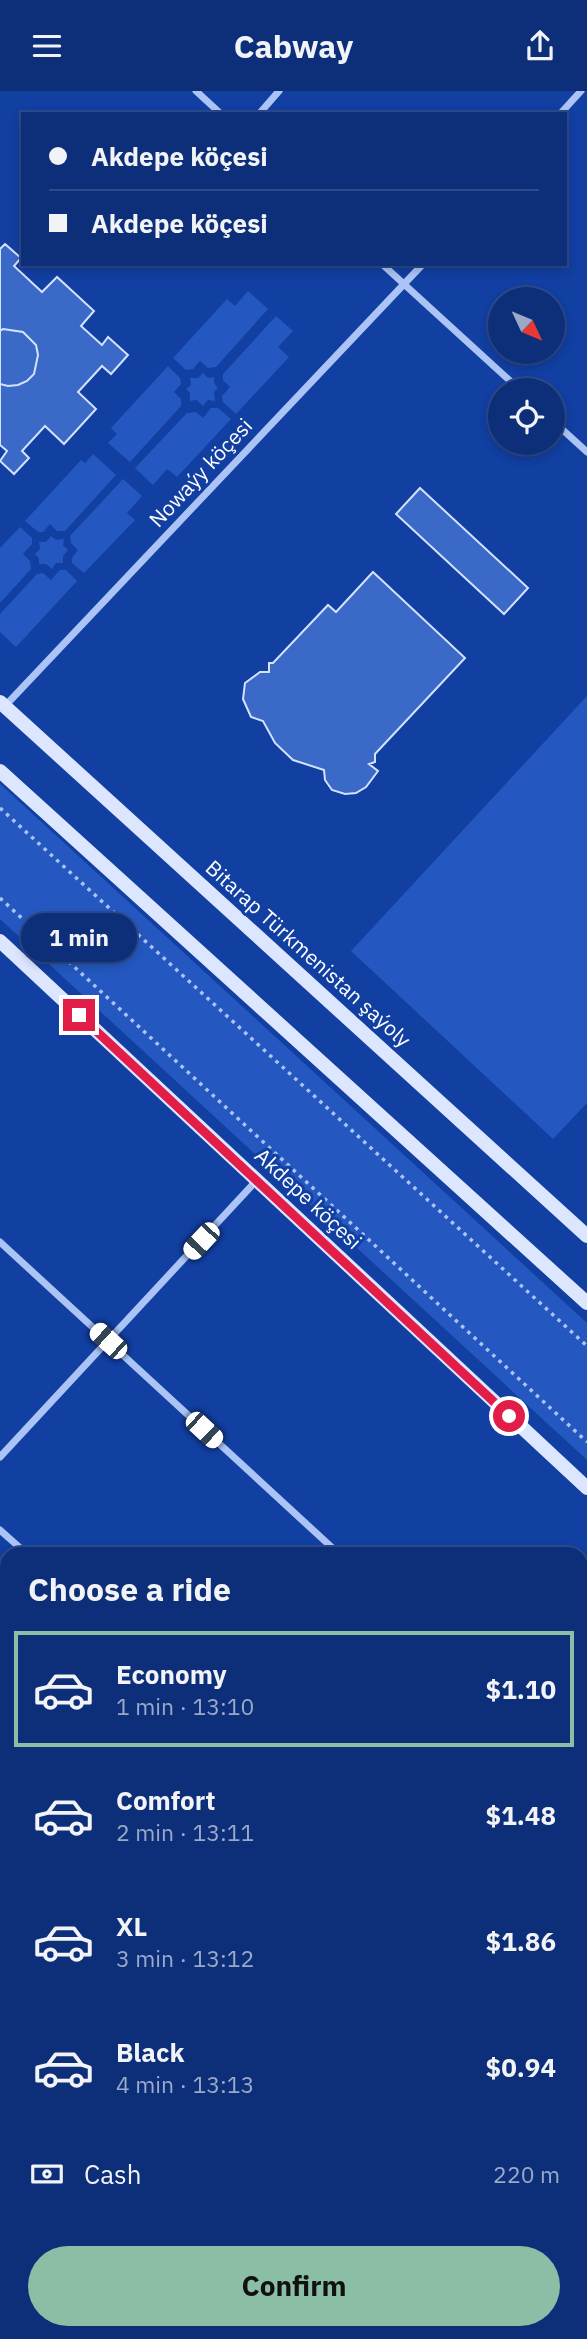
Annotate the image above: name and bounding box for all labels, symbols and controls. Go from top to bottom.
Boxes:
text: Cabway [234,25,353,67]
icon: menu [28,27,66,65]
icon: share [521,27,559,65]
text: Akdepe köçesi [91,139,268,173]
text: Akdepe köçesi [91,206,268,240]
north arrow [488,287,565,364]
map controls [488,287,565,455]
button: locate [488,378,565,455]
street label: Nowaýy köçesi [142,412,258,533]
street label: Bitarap Türkmenistan şaýoly [200,853,418,1053]
callout: 1 min [21,913,137,963]
text: 1 min [49,922,109,952]
route end [63,999,95,1031]
street label: Akdepe köçesi [249,1141,368,1255]
car [179,1218,224,1264]
car [86,1319,131,1363]
route start [493,1400,525,1432]
car [182,1408,227,1452]
text: Choose a ride [28,1568,231,1610]
text: Economy [116,1657,227,1691]
icon: car [32,1658,95,1721]
text: $1.10 [486,1672,556,1706]
text: 1 min · 13:10 [116,1691,254,1721]
text: Comfort [116,1783,215,1817]
icon: car [32,1784,95,1847]
text: $1.48 [486,1798,556,1832]
text: 2 min · 13:11 [116,1817,254,1847]
text: XL [116,1909,147,1943]
icon: car [32,1910,95,1973]
text: $1.86 [486,1924,556,1958]
text: 3 min · 13:12 [116,1943,254,1973]
text: Black [116,2035,184,2069]
icon: car [32,2036,95,2099]
text: $0.94 [486,2050,556,2084]
text: 4 min · 13:13 [116,2069,254,2099]
icon: cash [28,2155,66,2193]
text: Cash [84,2157,141,2191]
text: 220 m [493,2159,560,2189]
button: Confirm [28,2246,560,2326]

